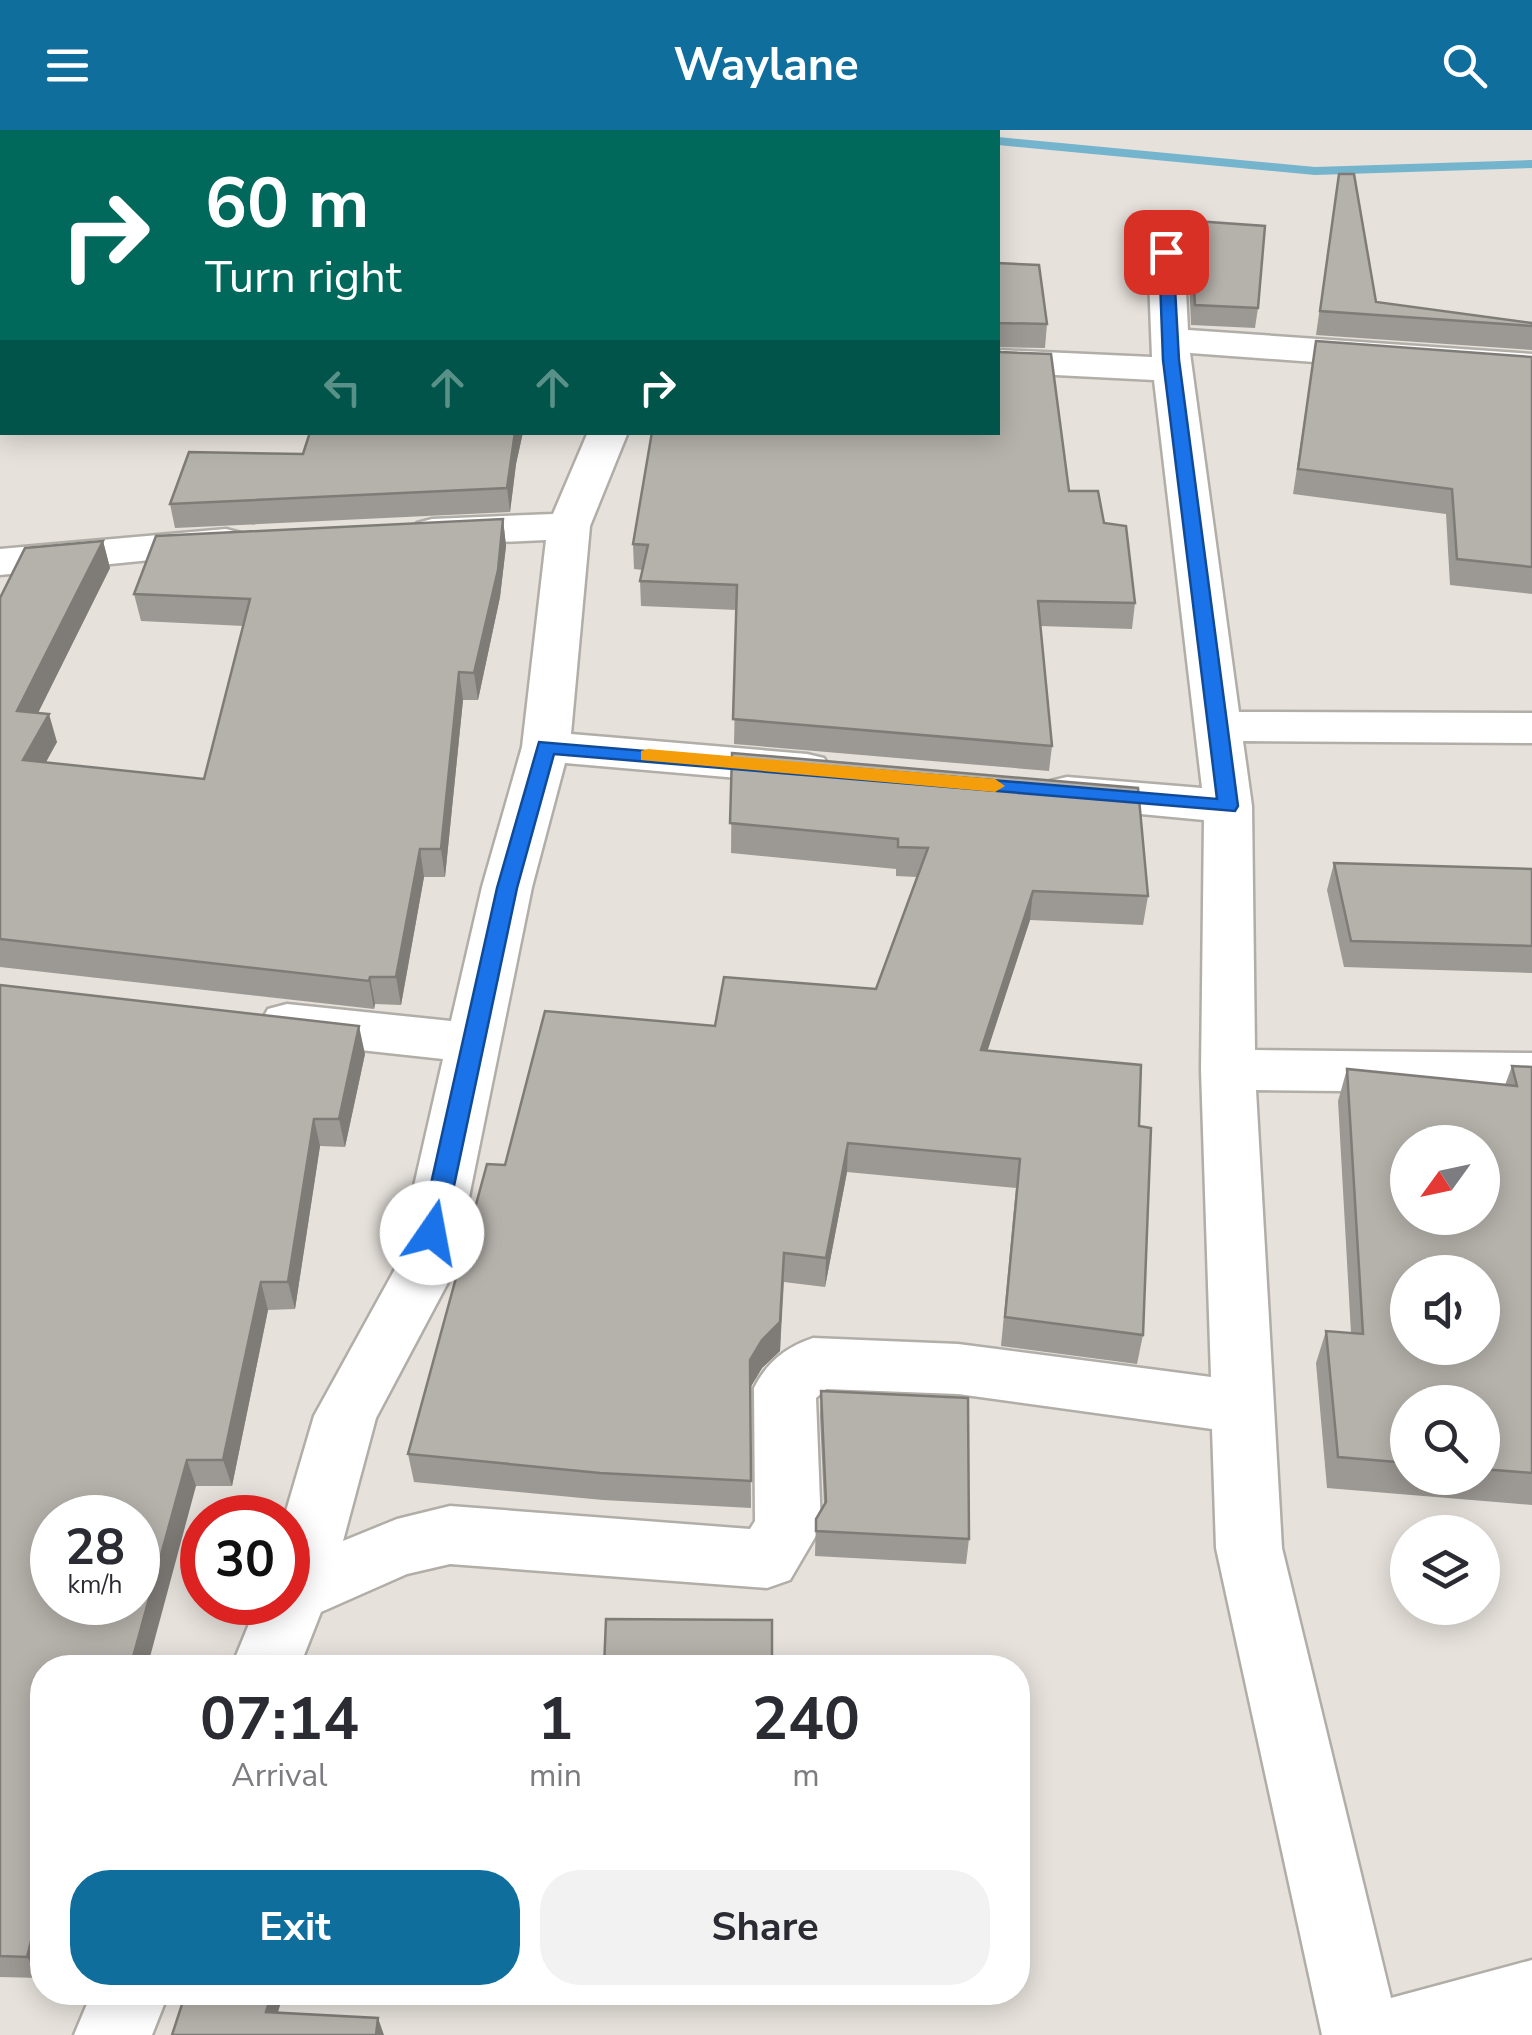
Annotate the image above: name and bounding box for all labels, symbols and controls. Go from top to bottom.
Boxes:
text: Waylane [673,35,859,96]
icon: menu [40,38,95,93]
icon: search [1437,38,1492,93]
text: 60 m [205,156,369,252]
icon: right [40,170,170,300]
pin [1124,210,1209,295]
icon: arrive [1139,225,1194,280]
text: Turn right [205,247,402,308]
icon: left [315,360,370,415]
icon: ahead [420,360,475,415]
icon: ahead [525,360,580,415]
icon: right [630,360,685,415]
north arrow [1390,1125,1500,1235]
map controls [1390,1125,1500,1625]
position arrow [380,1181,484,1285]
button: sound [1390,1255,1500,1365]
button: search [1390,1385,1500,1495]
speed limit sign: 30 [180,1495,310,1625]
text: 28 [65,1513,125,1582]
button: layers [1390,1515,1500,1625]
text: km/h [67,1568,123,1602]
text: 07:14 [200,1678,359,1760]
text: 1 [537,1678,573,1760]
text: 240 [752,1678,860,1760]
text: Arrival [231,1754,328,1797]
text: min [529,1754,582,1797]
text: m [792,1754,820,1797]
button: Exit [70,1870,520,1985]
button: Share [540,1870,990,1985]

